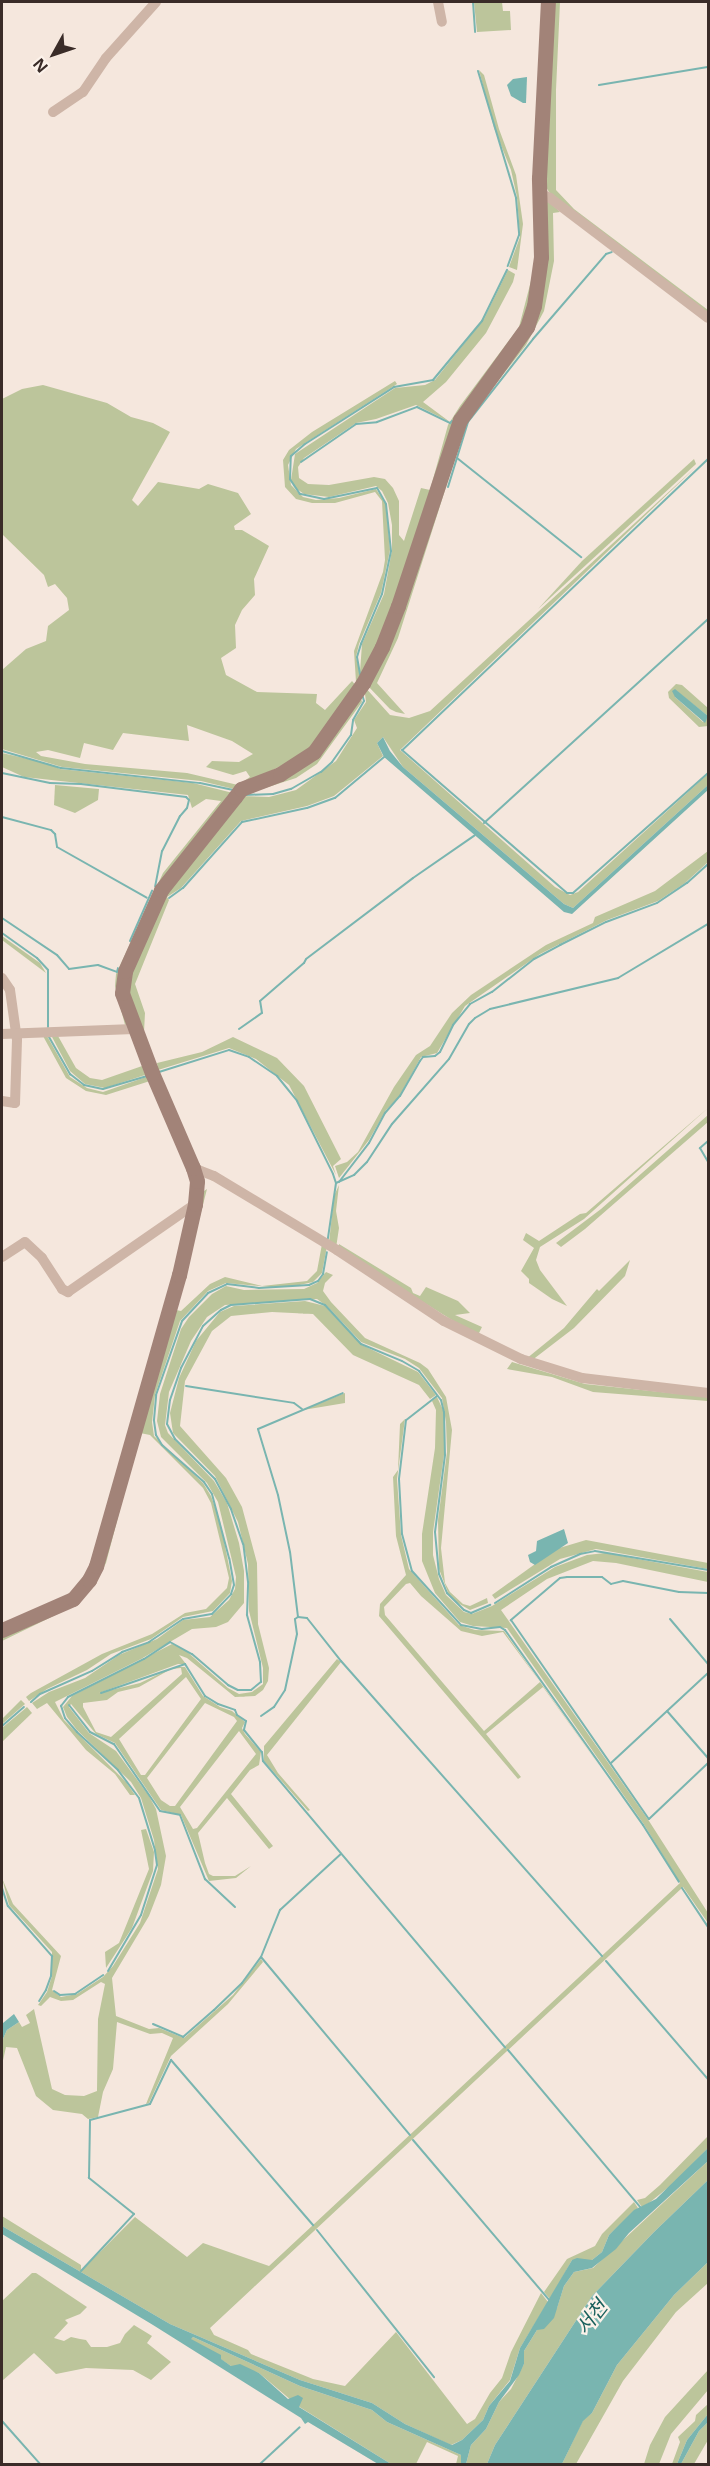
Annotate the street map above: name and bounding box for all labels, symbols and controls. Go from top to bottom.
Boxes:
north arrow [24,24,84,84]
text: N [28,54,53,78]
water label: 서천 [570,2295,612,2339]

